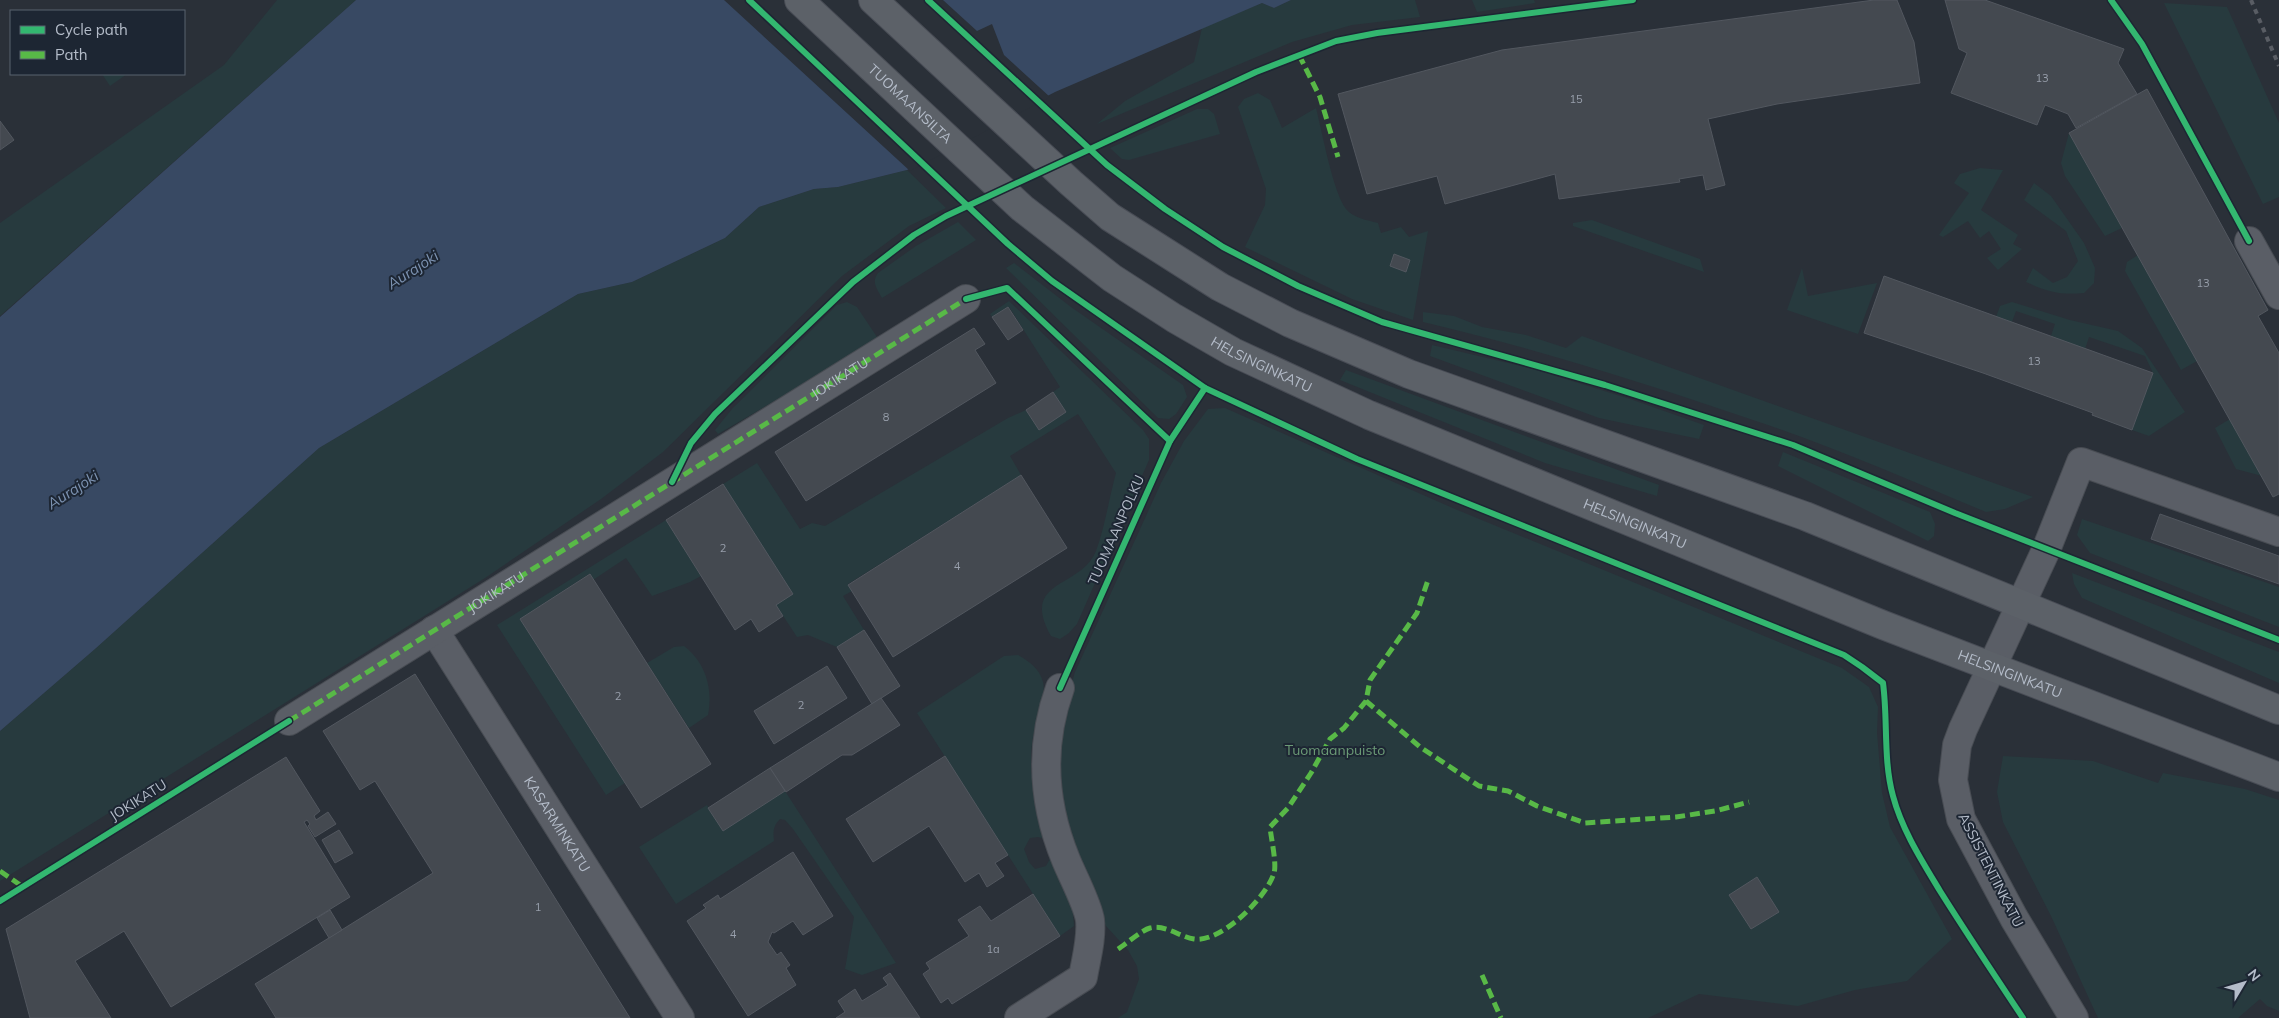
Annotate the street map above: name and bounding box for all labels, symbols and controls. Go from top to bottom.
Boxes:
legend [10,10,185,75]
text: Cycle path [55,20,128,39]
text: Path [55,45,87,64]
street label: TUOMAANSILTA [864,60,956,148]
house number: 13 [2035,71,2049,85]
house number: 15 [1569,92,1583,106]
water label: Aurajoki [383,246,442,294]
house number: 13 [2196,276,2210,290]
street label: HELSINGINKATU [1208,332,1315,396]
street label: JOKIKATU [808,353,872,402]
house number: 13 [2027,354,2041,368]
house number: 8 [883,410,890,424]
water label: Aurajoki [43,466,102,514]
street label: TUOMAANPOLKU [1084,472,1148,588]
street label: HELSINGINKATU [1581,495,1689,553]
house number: 2 [720,541,727,555]
house number: 4 [954,559,961,573]
street label: JOKIKATU [464,567,528,617]
street label: HELSINGINKATU [1955,646,2065,702]
house number: 2 [615,689,622,703]
house number: 2 [798,698,805,712]
park label: Tuomaanpuisto [1285,741,1385,759]
street label: KASARMINKATU [520,773,594,876]
street label: JOKIKATU [106,775,170,825]
street label: ASSISTENTINKATU [1954,810,2028,930]
house number: 1 [535,900,541,914]
house number: 4 [730,927,737,941]
house number: 1a [986,942,1000,956]
north arrow [2219,958,2269,1008]
text: N [2244,965,2265,985]

